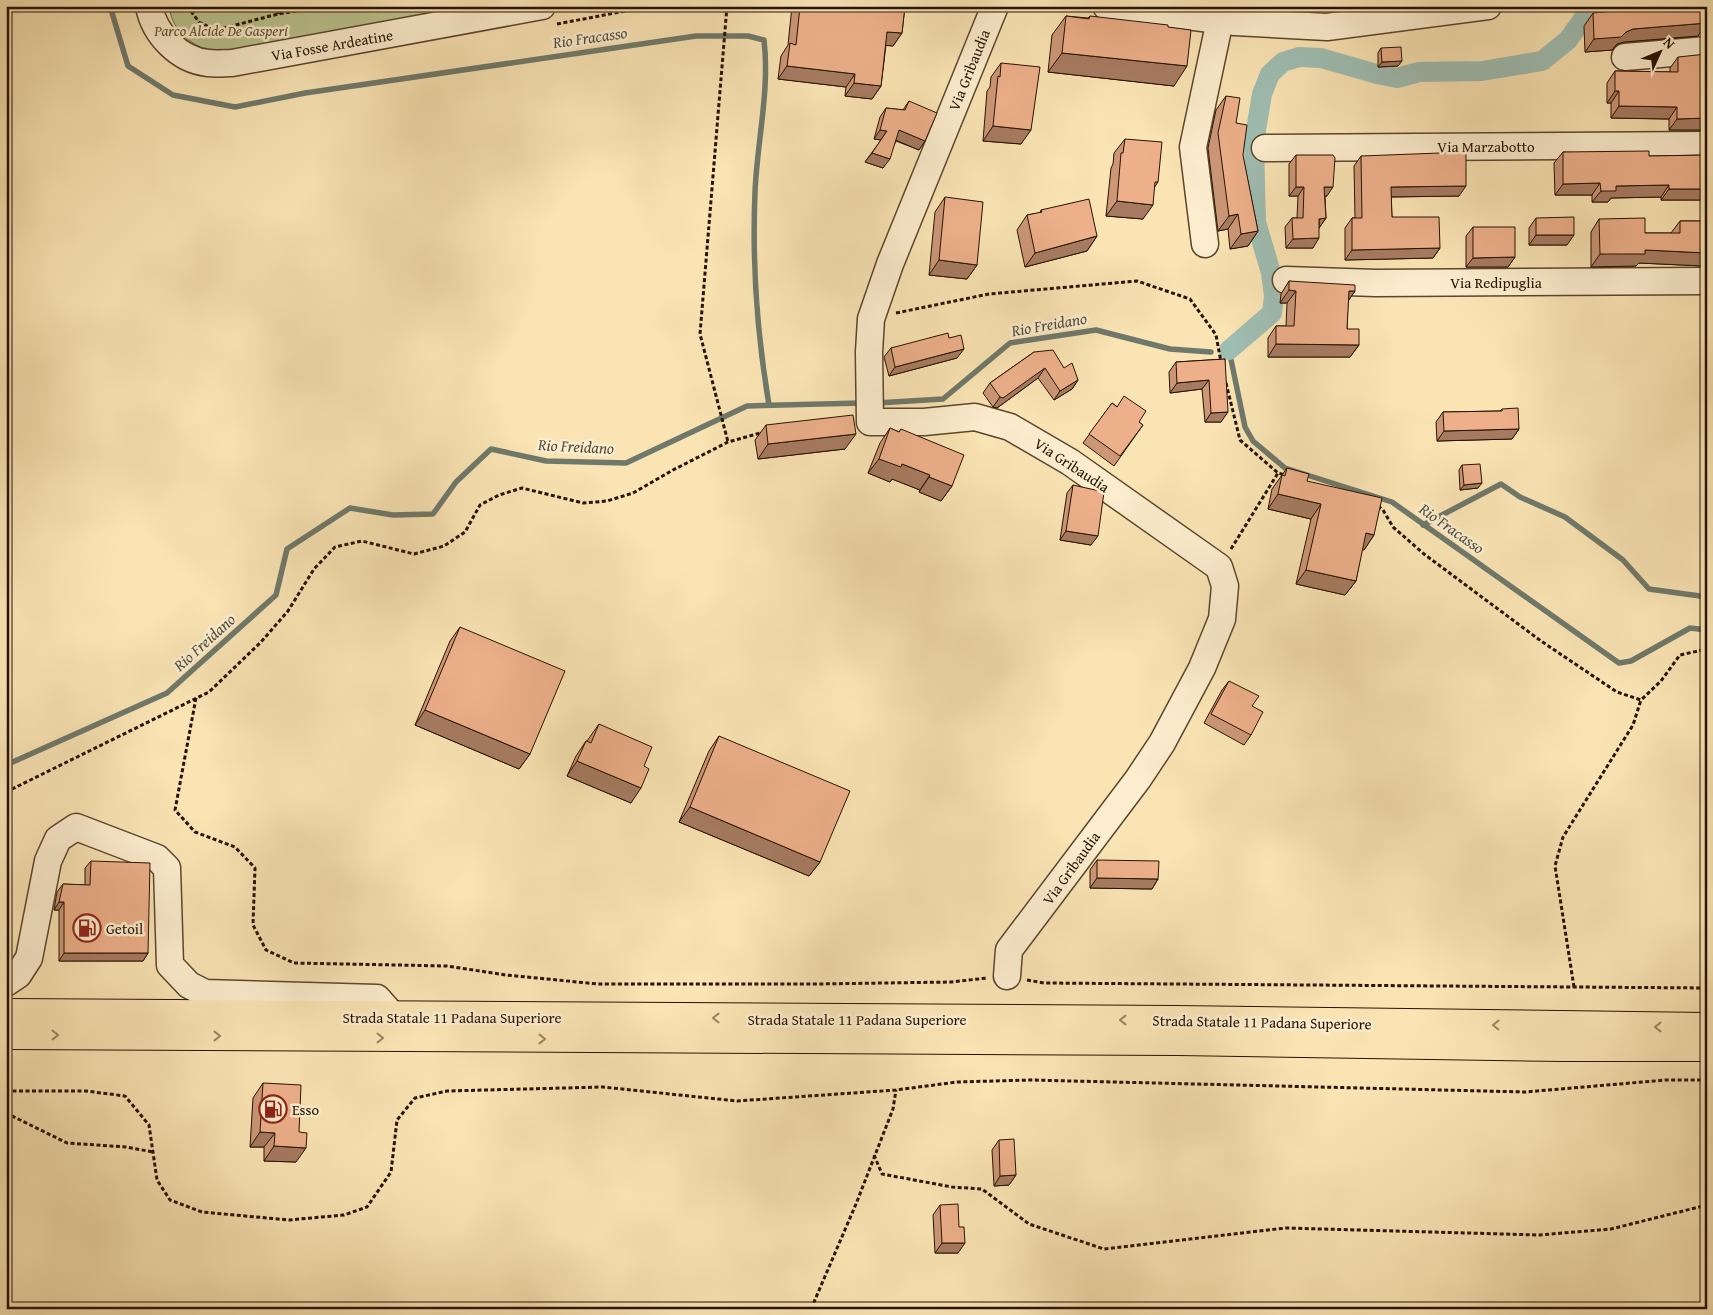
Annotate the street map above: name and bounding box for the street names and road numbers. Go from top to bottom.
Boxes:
street label: Via Fosse Ardeatine [269,24,395,66]
street label: Via Gribaudia [943,26,995,114]
street label: Via Marzabotto [1437,136,1535,157]
street label: Via Redipuglia [1450,272,1542,293]
street label: Via Gribaudia [1030,433,1114,497]
street label: Via Gribaudia [1037,827,1105,909]
street label: Strada Statale 11 Padana Superiore [342,1007,562,1028]
street label: Strada Statale 11 Padana Superiore [747,1009,967,1030]
street label: Strada Statale 11 Padana Superiore [1152,1010,1372,1034]

